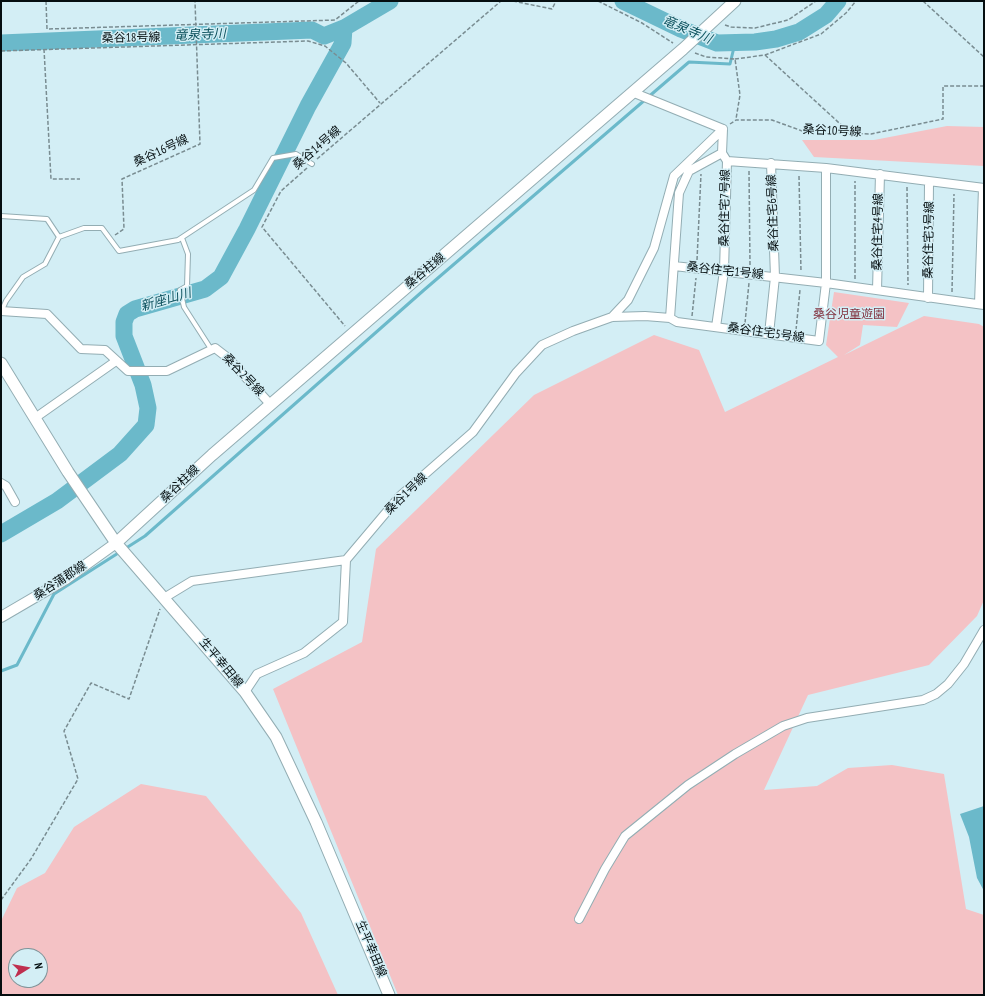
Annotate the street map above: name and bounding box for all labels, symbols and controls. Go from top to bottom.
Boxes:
water label: 竜泉寺川 [660,13,714,47]
water label: 竜泉寺川 [174,26,226,44]
street label: 桑谷18号線 [101,30,161,46]
street label: 桑谷10号線 [802,122,862,140]
street label: 桑谷14号線 [290,123,344,173]
street label: 桑谷16号線 [131,132,191,170]
street label: 桑谷住宅7号線 [717,169,733,247]
street label: 桑谷住宅6号線 [764,174,782,252]
street label: 桑谷住宅4号線 [870,193,886,271]
street label: 桑谷住宅3号線 [921,201,937,279]
street label: 桑谷柱線 [402,250,448,292]
street label: 桑谷住宅1号線 [686,260,764,282]
water label: 新座山川 [139,285,193,315]
park label: 桑谷児童遊園 [813,308,885,322]
street label: 桑谷住宅5号線 [727,320,805,346]
street label: 桑谷2号線 [219,351,267,399]
street label: 桑谷柱線 [158,462,202,506]
street label: 桑谷1号線 [382,470,430,518]
street label: 桑谷蒲郡線 [31,559,89,603]
street label: 生平幸田線 [196,635,246,691]
street label: 生平幸田線 [353,919,389,979]
north arrow [8,948,48,988]
text: N [31,962,46,970]

